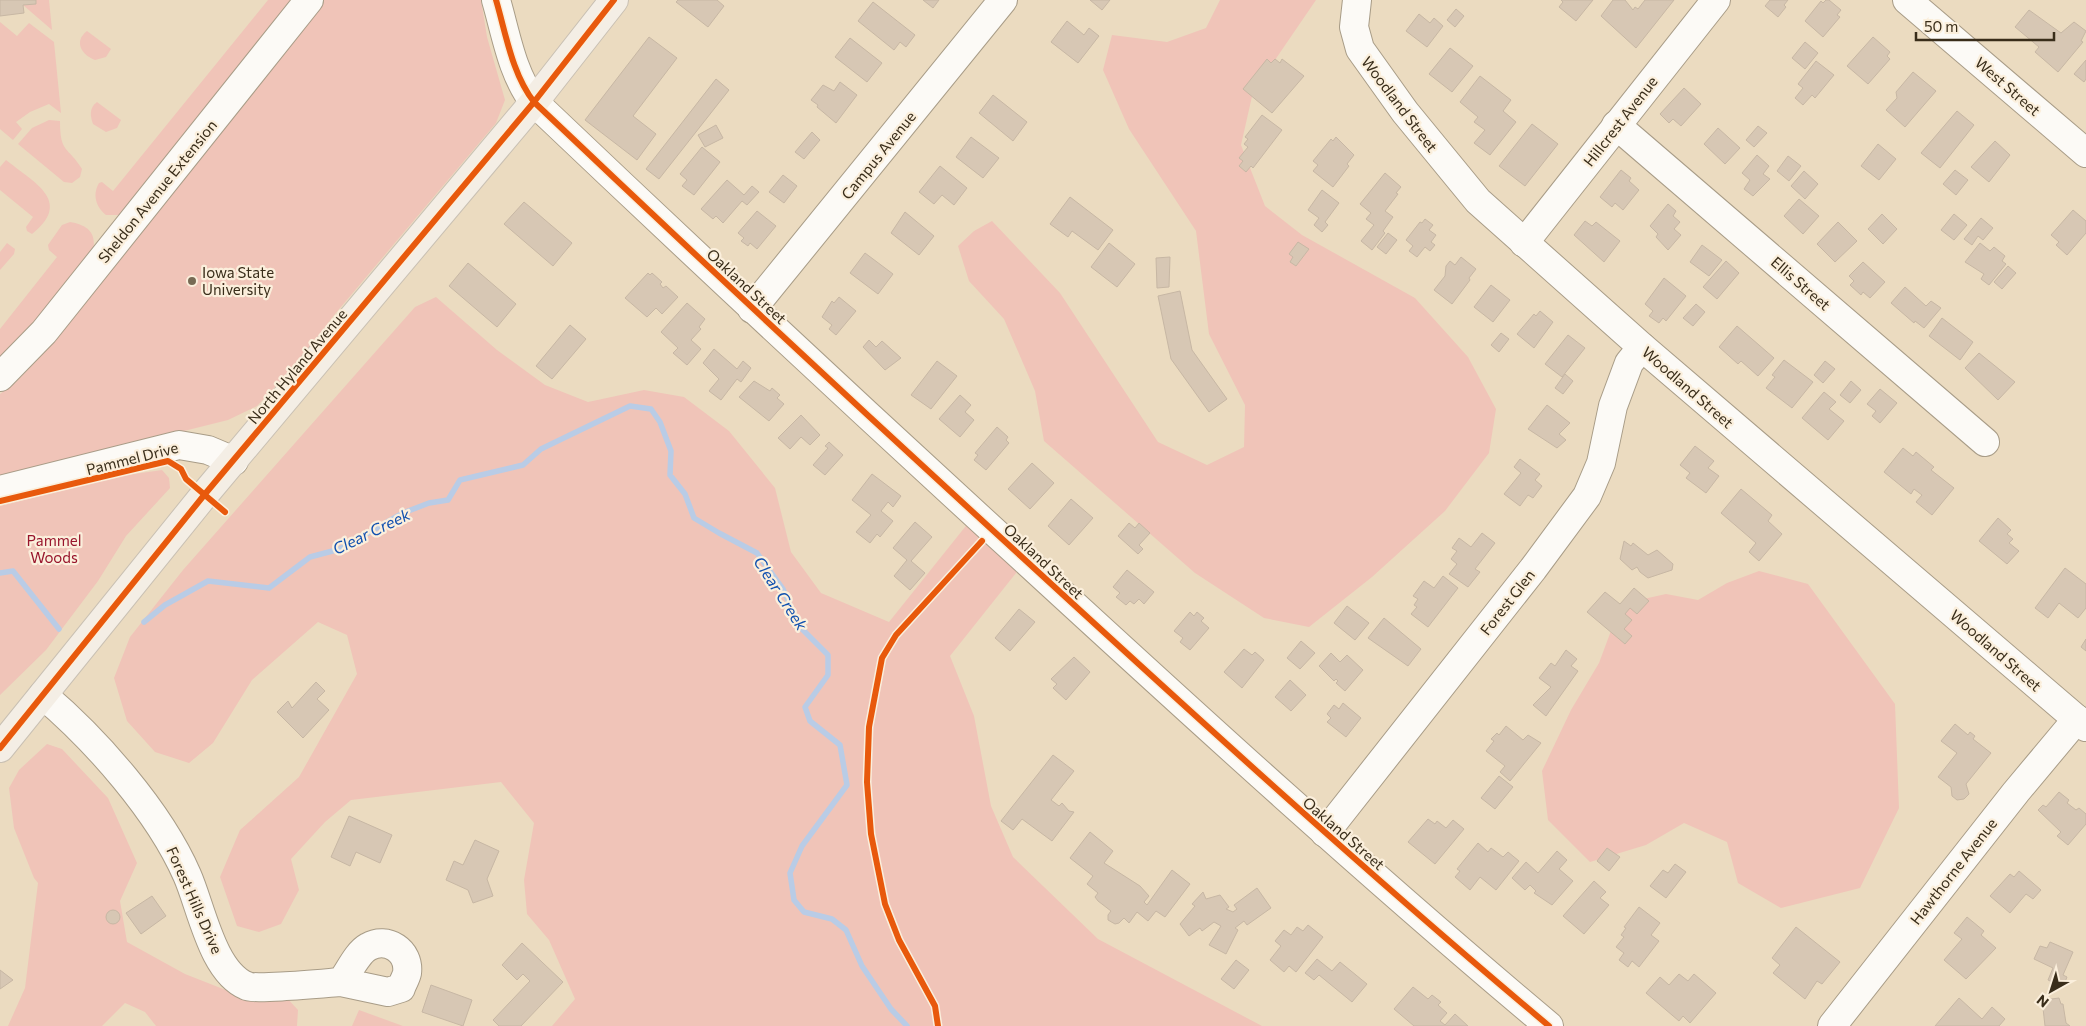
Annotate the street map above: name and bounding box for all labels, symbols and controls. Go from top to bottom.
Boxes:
scale bar [1916,10,2054,42]
text: 50 m [1924,17,1958,35]
street label: Woodland Street [1358,53,1442,155]
street label: West Street [1972,53,2044,119]
street label: Hillcrest Avenue [1579,72,1661,170]
street label: Campus Avenue [837,107,919,203]
street label: Sheldon Avenue Extension [94,116,220,266]
street label: Oakland Street [703,244,791,328]
street label: Ellis Street [1768,252,1834,314]
place label: Iowa State University [202,263,274,298]
marker: Iowa State University [186,275,198,287]
street label: North Hyland Avenue [244,305,350,427]
street label: Woodland Street [1639,342,1737,432]
street label: Pammel Drive [84,438,180,478]
water label: Clear Creek [329,504,413,558]
street label: Oakland Street [1000,519,1088,603]
park label: Pammel Woods [26,531,82,566]
water label: Clear Creek [750,553,812,634]
street label: Forest Glen [1476,566,1538,638]
street label: Woodland Street [1947,605,2045,695]
street label: Oakland Street [1299,793,1389,873]
street label: Hawthorne Avenue [1906,814,2000,928]
street label: Forest Hills Drive [163,844,227,956]
north arrow [2026,966,2076,1016]
text: N [2033,992,2052,1011]

